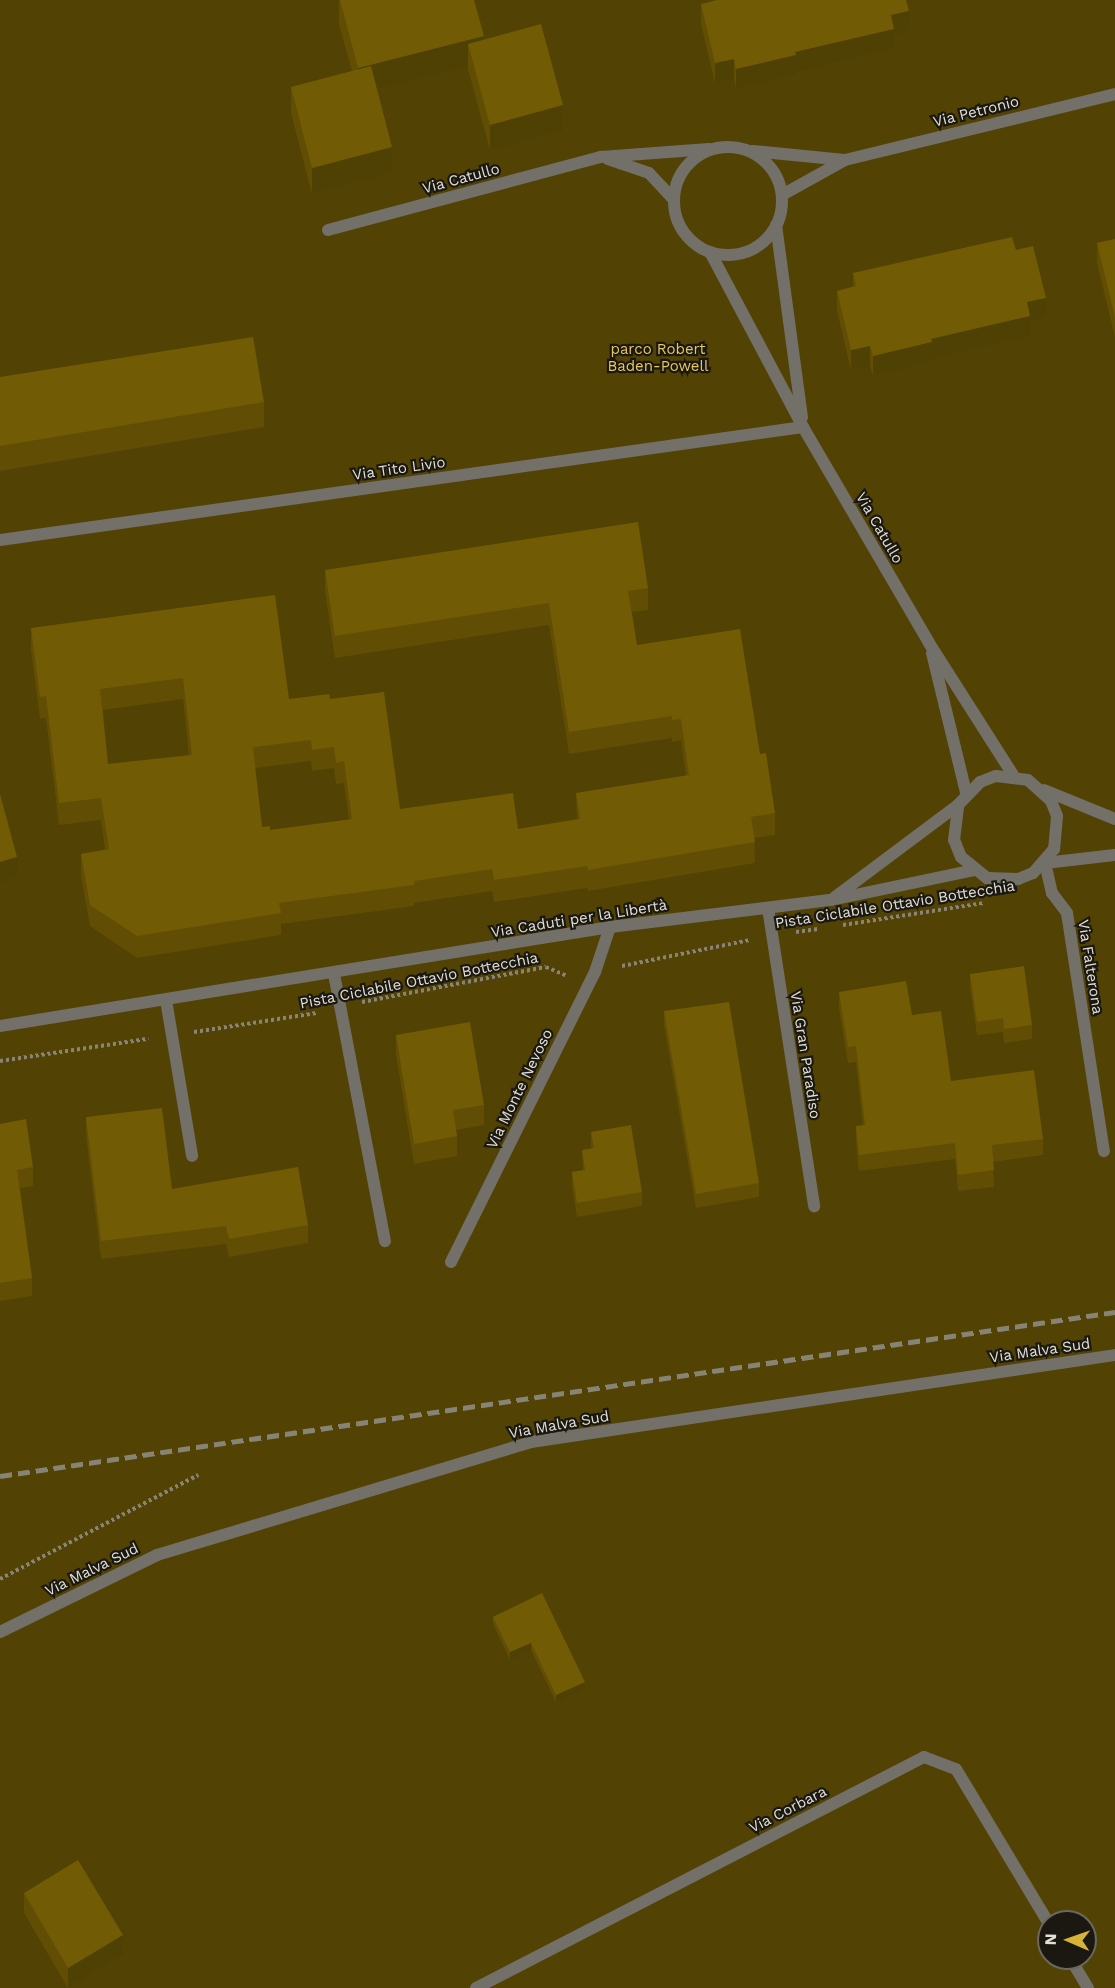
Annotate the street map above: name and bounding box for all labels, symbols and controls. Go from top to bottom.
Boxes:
street label: Via Petronio [931,93,1021,131]
street label: Via Catullo [420,160,502,198]
park label: parco Robert Baden-Powell [607,340,709,375]
street label: Via Tito Livio [351,454,447,484]
street label: Via Catullo [851,489,907,567]
street label: Pista Ciclabile Ottavio Bottecchia [774,877,1016,933]
street label: Via Caduti per la Libertà [489,896,669,942]
street label: Via Falterona [1074,918,1106,1016]
street label: Pista Ciclabile Ottavio Bottecchia [298,949,540,1013]
street label: Via Gran Paradiso [786,990,824,1120]
street label: Via Monte Nevoso [483,1026,557,1152]
street label: Via Malva Sud [988,1335,1092,1367]
street label: Via Malva Sud [507,1407,611,1443]
street label: Via Malva Sud [42,1540,142,1600]
street label: Via Corbara [746,1783,830,1837]
north arrow [1037,1910,1097,1970]
text: N [1041,1933,1060,1946]

